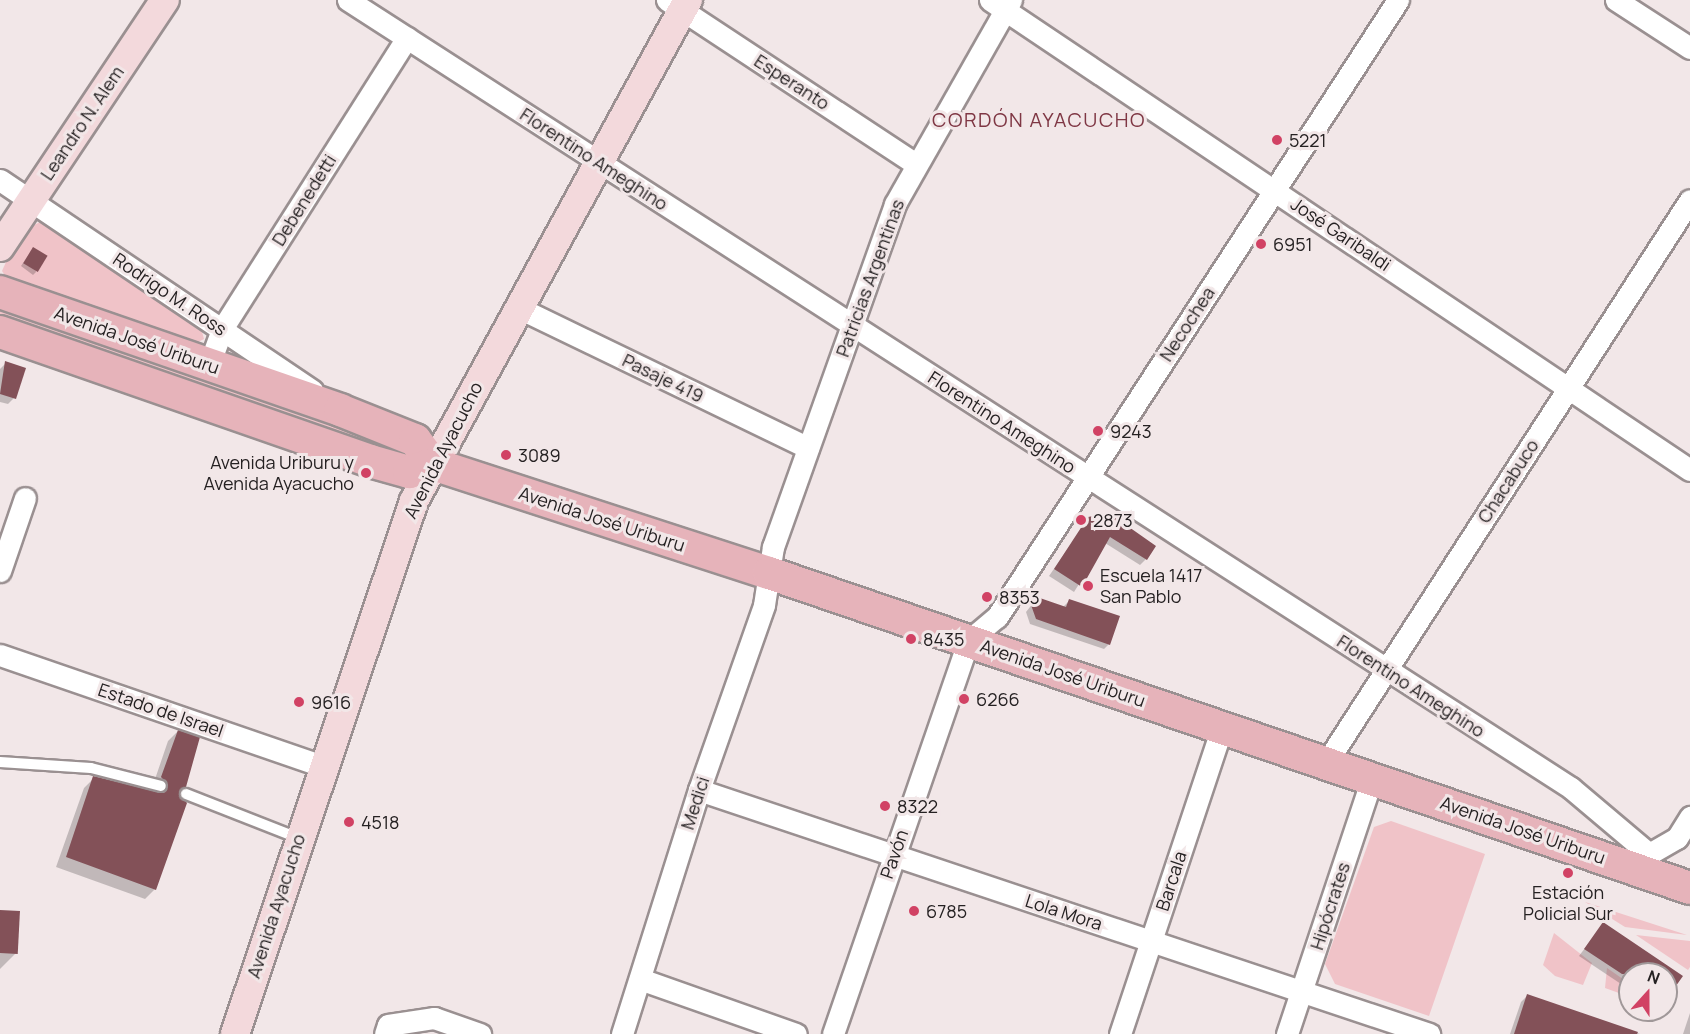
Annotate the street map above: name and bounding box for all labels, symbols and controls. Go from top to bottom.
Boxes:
street label: Esperanto [750,50,834,114]
street label: Leandro N. Alem [36,62,128,184]
street label: Florentino Ameghino [516,103,672,215]
district label: CORDÓN AYACUCHO [932,107,1146,131]
place label: 5221 [1289,129,1326,151]
marker: 5221 [1270,133,1284,147]
street label: Debenedetti [267,150,341,250]
street label: José Garibaldi [1287,193,1395,275]
street label: Patricias Argentinas [831,196,909,360]
place label: 6951 [1273,233,1313,255]
marker: 6951 [1254,237,1268,251]
street label: Rodrigo M. Ross [109,248,231,340]
street label: Necochea [1155,283,1219,365]
street label: Avenida José Uriburu [52,302,222,378]
street label: Pasaje 419 [619,349,707,407]
street label: Florentino Ameghino [924,366,1080,478]
street label: Avenida Ayacucho [399,378,487,522]
place label: 9243 [1110,420,1152,442]
marker: 9243 [1091,424,1105,438]
street label: Chacabuco [1473,435,1543,527]
place label: 3089 [518,444,561,466]
marker: 3089 [499,448,513,462]
place label: Avenida Uriburu y Avenida Ayacucho [204,452,354,494]
marker: Avenida Uriburu y Avenida Ayacucho [359,466,373,480]
street label: Avenida José Uriburu [516,482,688,556]
place label: 2873 [1093,509,1133,531]
marker: 2873 [1074,513,1088,527]
place label: Escuela 1417 San Pablo [1100,565,1202,608]
marker: Escuela 1417 San Pablo [1081,579,1095,593]
place label: 8353 [999,586,1040,608]
marker: 8353 [980,590,994,604]
place label: 8435 [923,628,964,650]
street label: Florentino Ameghino [1333,630,1489,742]
marker: 8435 [904,632,918,646]
street label: Avenida José Uriburu [978,635,1148,711]
street label: Estado de Israel [95,678,227,742]
place label: 6266 [976,688,1020,710]
place label: 9616 [311,691,351,713]
marker: 6266 [957,692,971,706]
marker: 9616 [292,695,306,709]
street label: Medici [676,774,714,832]
street label: Avenida José Uriburu [1438,792,1608,868]
place label: 8322 [897,795,938,817]
marker: 8322 [878,799,892,813]
place label: 4518 [361,811,399,833]
marker: 4518 [342,815,356,829]
street label: Pavón [876,827,912,881]
street label: Avenida Ayacucho [242,831,310,981]
street label: Barcala [1151,848,1191,914]
street label: Hipócrates [1306,860,1354,952]
marker: Estación Policial Sur [1561,866,1575,880]
place label: Estación Policial Sur [1523,882,1613,924]
street label: Lola Mora [1023,889,1105,935]
place label: 6785 [926,900,967,922]
marker: 6785 [907,904,921,918]
north arrow [1618,962,1678,1022]
text: N [1644,965,1663,989]

